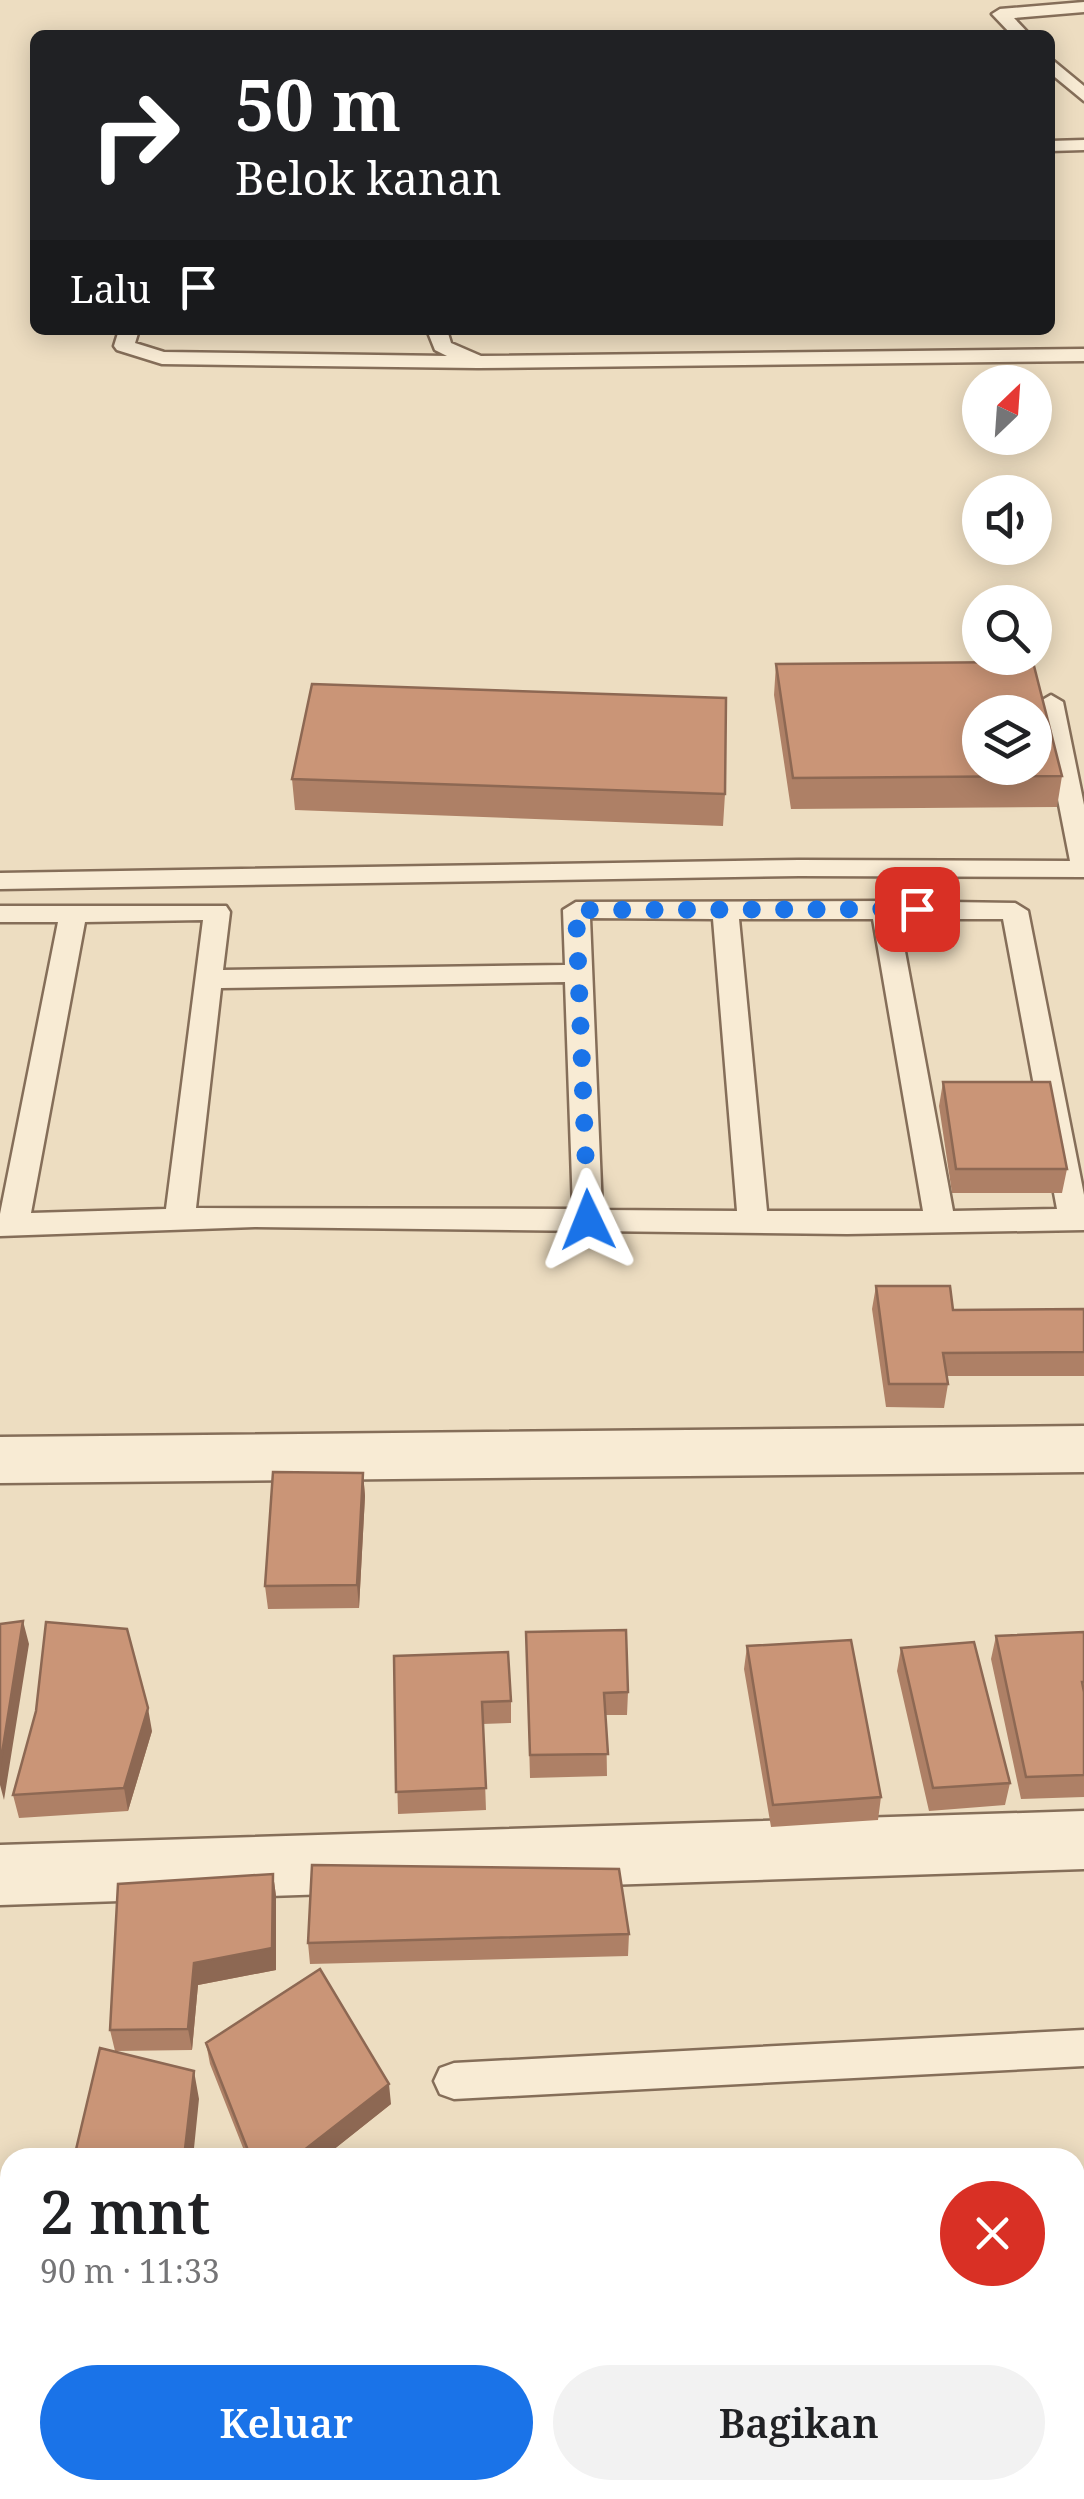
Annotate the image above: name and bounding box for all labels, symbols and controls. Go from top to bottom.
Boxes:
text: 50 m [235,56,401,152]
icon: right [70,70,200,200]
text: Belok kanan [235,147,502,208]
icon: arrive [171,260,226,315]
text: Lalu [70,262,151,314]
north arrow [962,365,1052,455]
map controls [962,365,1052,785]
button: sound [962,475,1052,565]
button: search [962,585,1052,675]
button: layers [962,695,1052,785]
pin [875,867,960,952]
icon: arrive [890,882,945,937]
position arrow [536,1168,640,1272]
text: 2 mnt [40,2170,210,2252]
button: close [940,2181,1045,2286]
text: 90 m · 11:33 [40,2249,220,2292]
button: Keluar [40,2365,533,2480]
button: Bagikan [553,2365,1045,2480]

